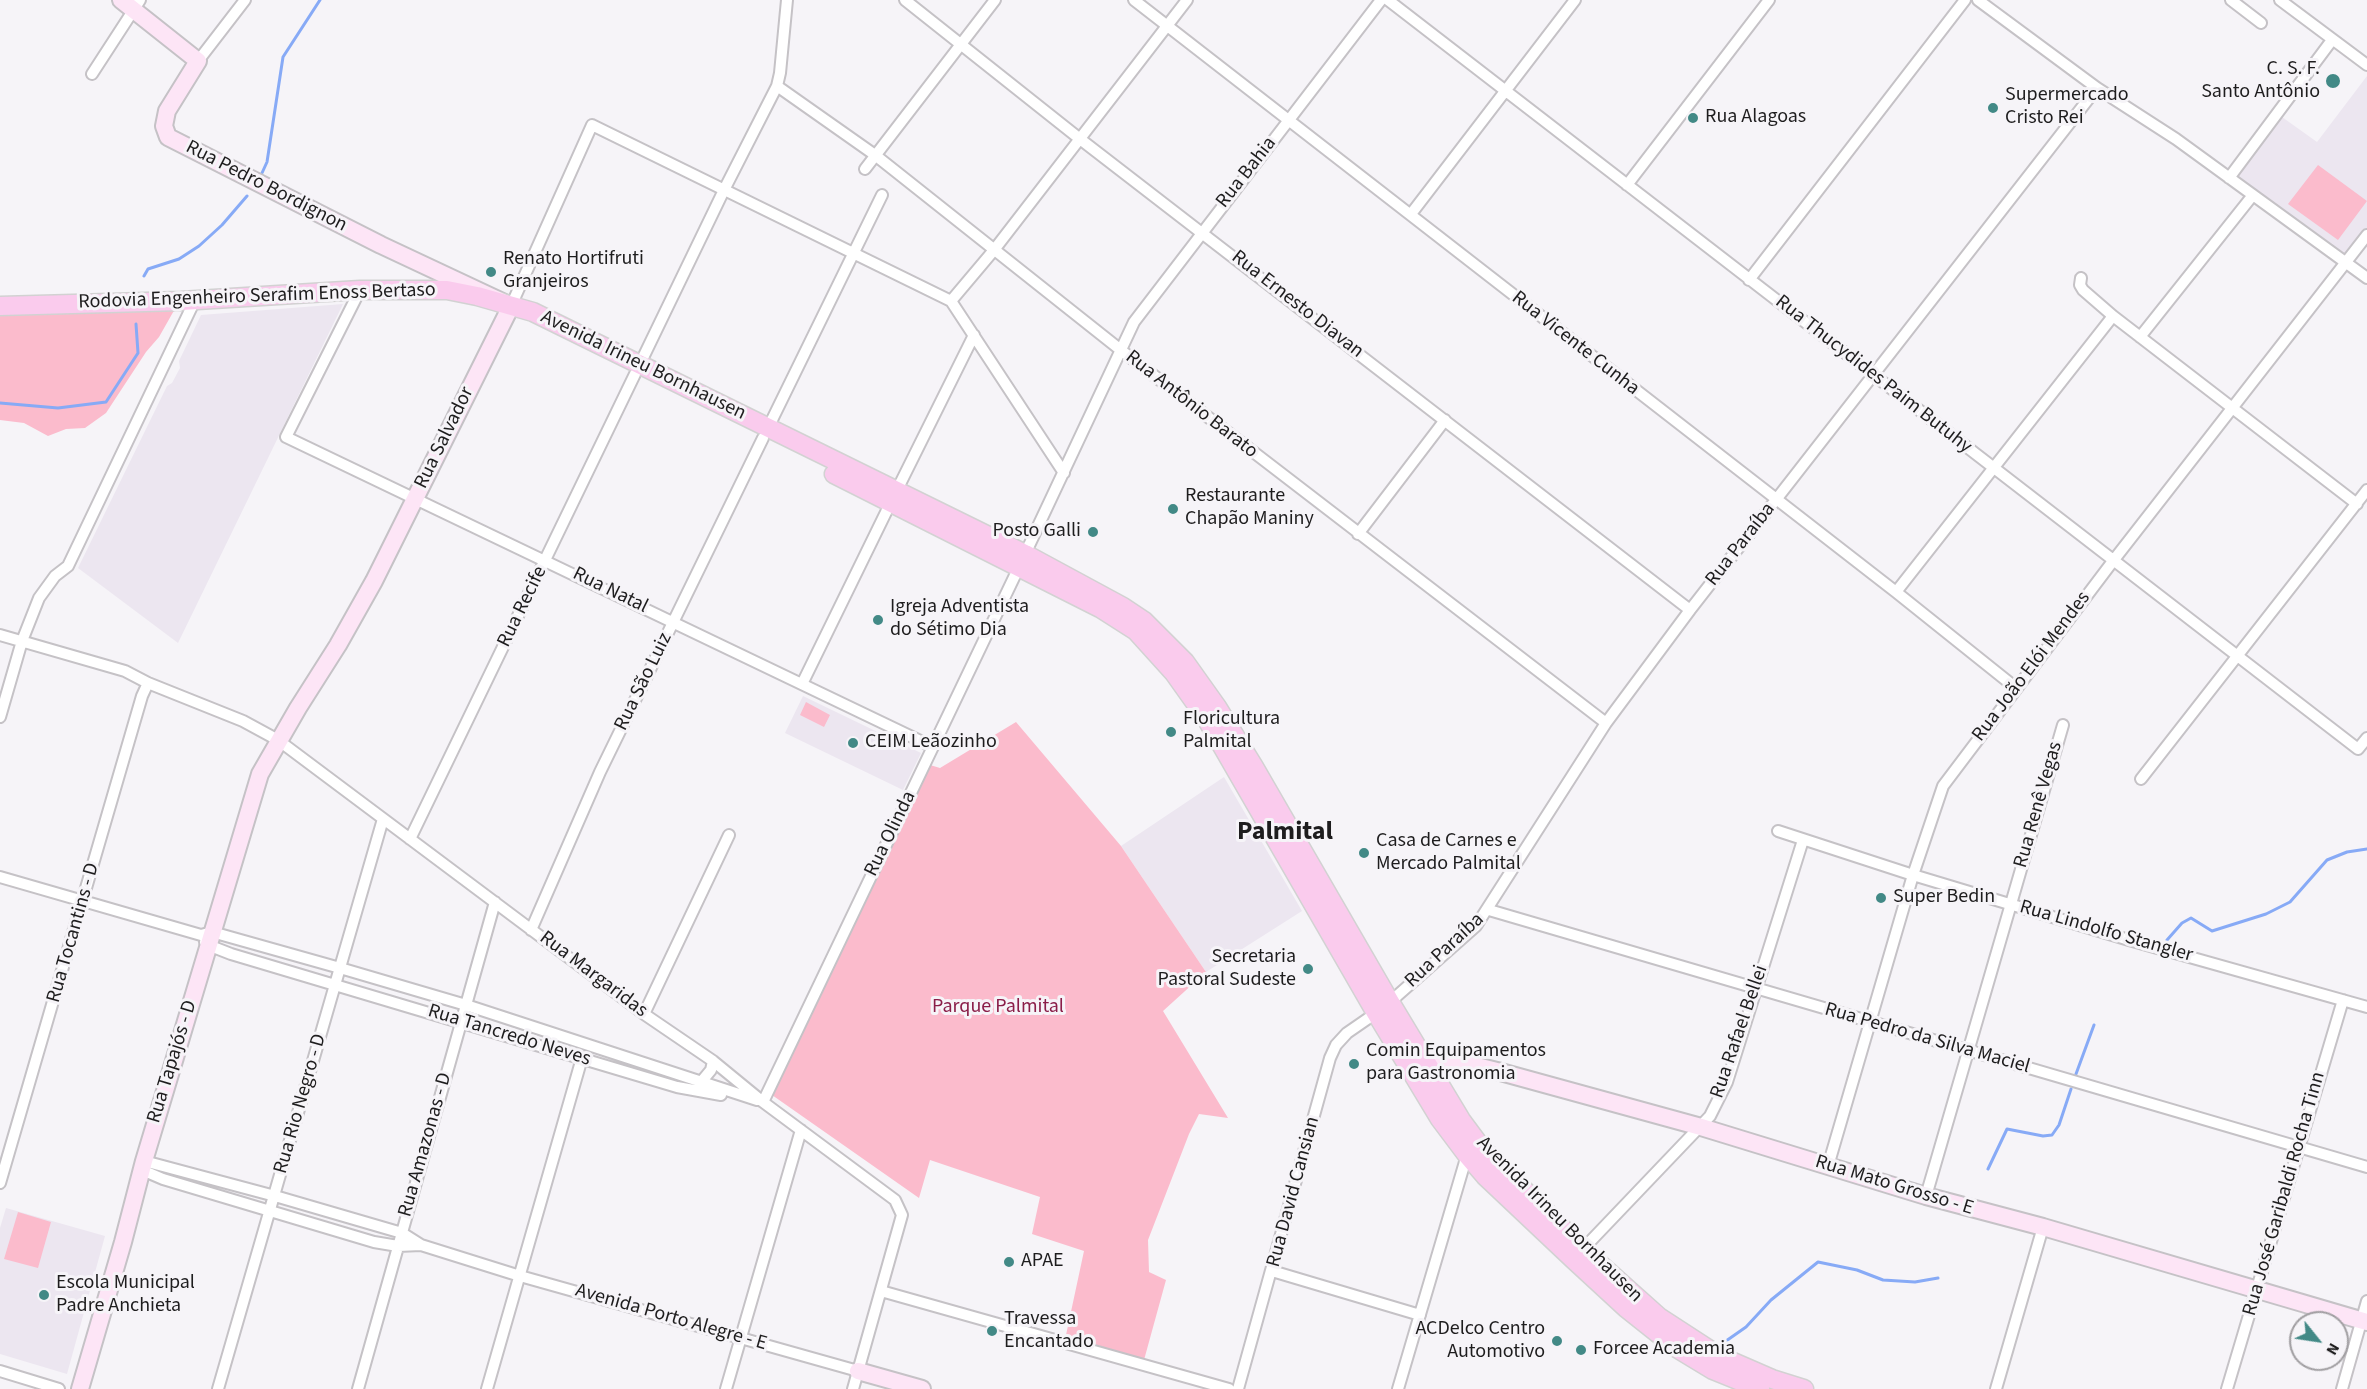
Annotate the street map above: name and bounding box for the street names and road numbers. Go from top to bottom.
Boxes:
street label: Rua Bahia [1212,132,1282,214]
street label: Rua Pedro Bordignon [181,136,351,238]
street label: Rua Ernesto Diavan [1226,246,1368,364]
street label: Rodovia Engenheiro Serafim Enoss Bertaso [78,279,436,315]
street label: Rua Vicente Cunha [1506,287,1644,401]
street label: Rua Thucydides Paim Butuhy [1770,291,1976,459]
street label: Avenida Irineu Bornhausen [536,306,750,426]
street label: Rua Antônio Barato [1120,346,1262,464]
street label: Rua Salvador [410,383,480,493]
street label: Rua Paraíba [1701,499,1781,591]
street label: Rua Recife [493,563,553,651]
street label: Rua Natal [569,563,651,619]
street label: Rua João Elói Mendes [1968,587,2096,747]
street label: Rua São Luiz [610,629,678,735]
street label: Rua Renê Vegas [2010,739,2068,871]
street label: Rua Olinda [860,788,922,880]
street label: Rua Tocantins - D [43,860,105,1006]
street label: Rua Lindolfo Stangler [2017,896,2195,968]
street label: Rua Paraíba [1401,908,1489,994]
street label: Rua Margaridas [534,927,652,1023]
street label: Rua Rafael Bellei [1706,962,1774,1102]
street label: Rua Tapajós - D [143,998,203,1126]
street label: Rua Pedro da Silva Maciel [1822,998,2032,1080]
street label: Rua Tancredo Neves [425,1000,593,1072]
street label: Rua Rio Negro - D [270,1031,332,1177]
street label: Rua José Garibaldi Rocha Tinn [2239,1069,2331,1319]
street label: Rua Amazonas - D [394,1070,458,1220]
street label: Rua David Cansian [1262,1114,1326,1270]
street label: Avenida Irineu Bornhausen [1471,1132,1647,1308]
street label: Rua Mato Grosso - E [1812,1151,1976,1221]
street label: Avenida Porto Alegre - E [572,1279,770,1357]

